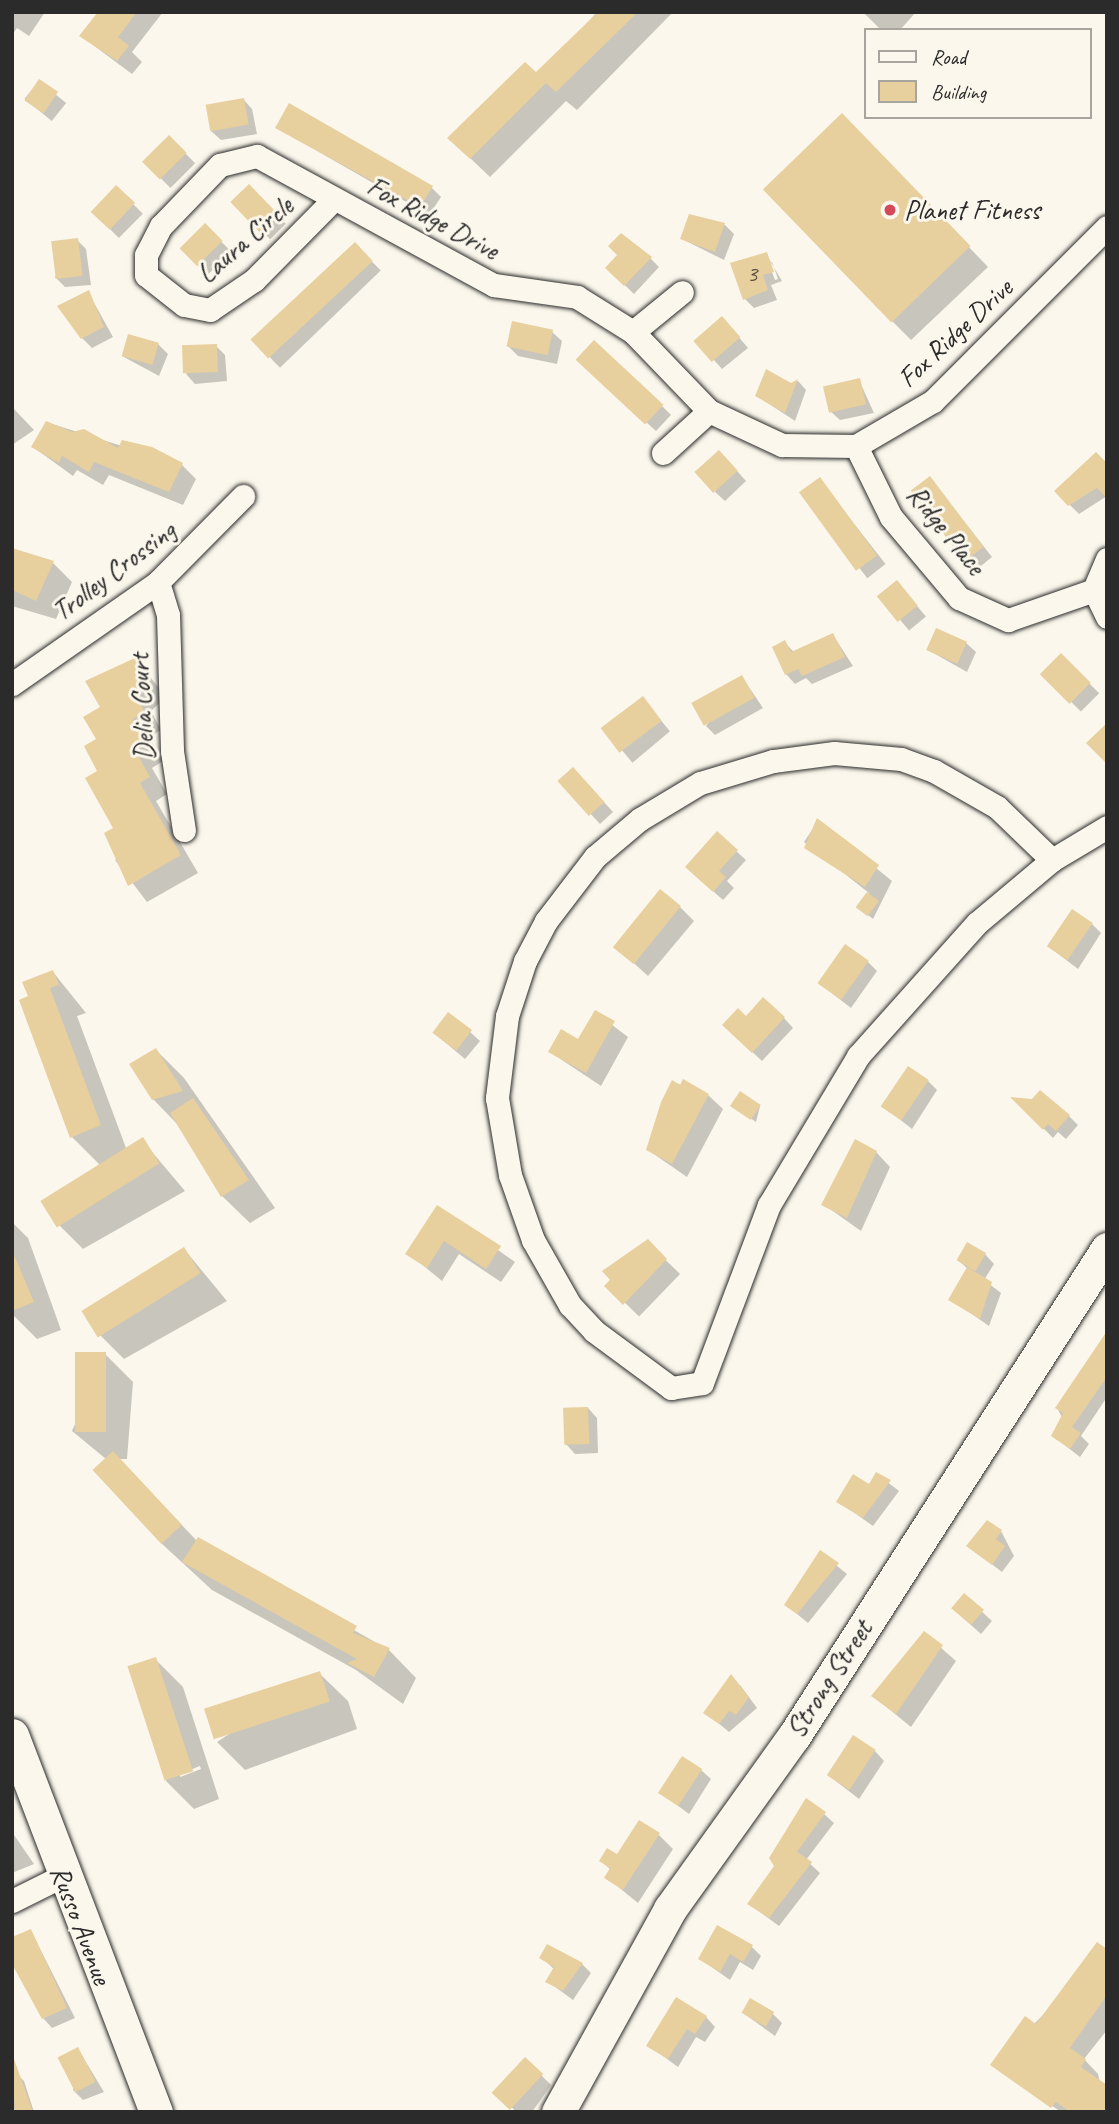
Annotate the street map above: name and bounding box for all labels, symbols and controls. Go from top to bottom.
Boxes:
legend [864,28,1091,119]
text: Road [931,44,966,70]
text: Building [931,79,986,105]
street label: Fox Ridge Drive [361,169,505,267]
street label: Laura Circle [191,190,299,290]
place label: Planet Fitness [904,193,1040,227]
marker: Planet Fitness [882,202,898,218]
house number: 3 [747,260,757,288]
street label: Fox Ridge Drive [890,271,1020,395]
street label: Ridge Place [900,478,992,582]
street label: Trolley Crossing [46,514,182,628]
street label: Delia Court [122,653,162,761]
street label: Strong Street [779,1614,879,1744]
street label: Russo Avenue [43,1861,119,1989]

